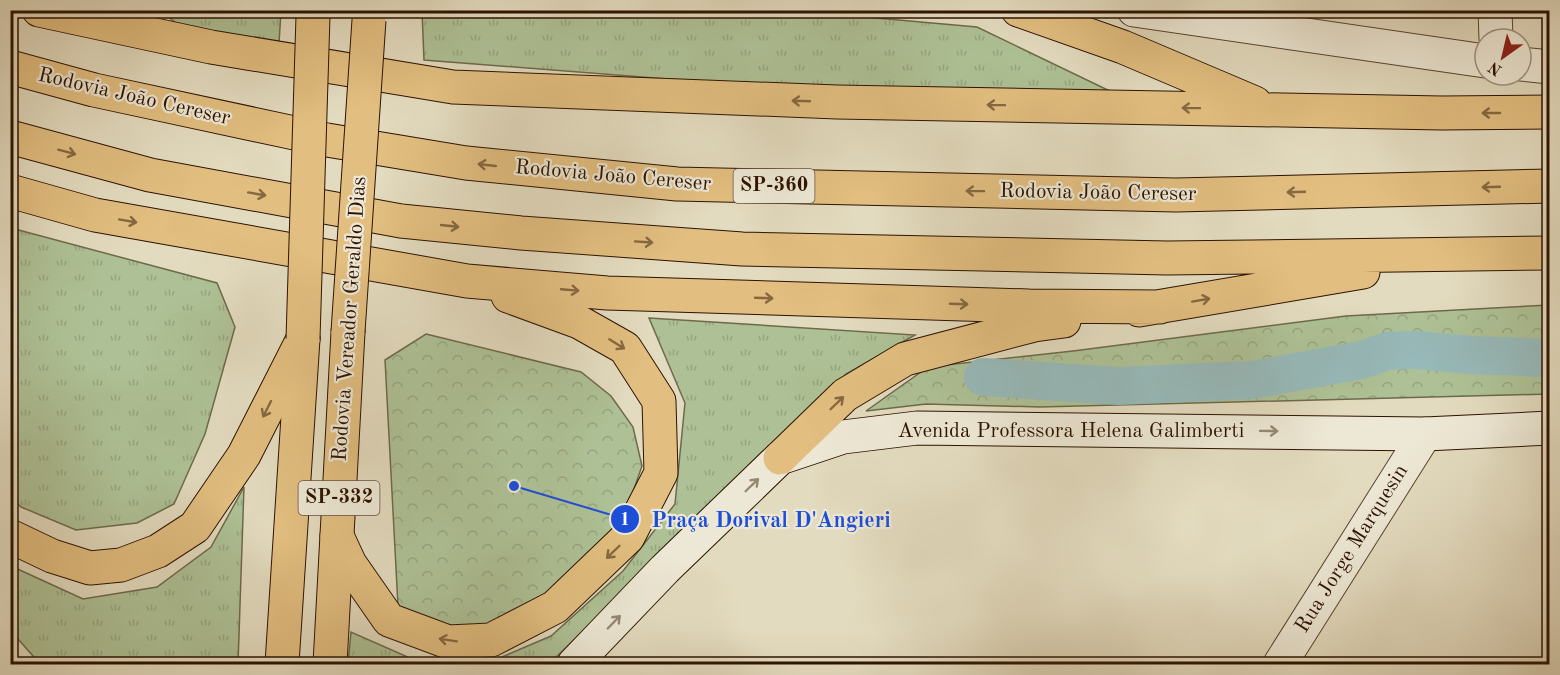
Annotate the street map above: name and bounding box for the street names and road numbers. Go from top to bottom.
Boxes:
street label: Rodovia João Cereser [36,65,233,129]
street label: Rodovia João Cereser [514,157,712,195]
road number: SP-360 [734,169,814,203]
street label: Rodovia Vereador Geraldo Dias [330,176,370,462]
street label: Rodovia João Cereser [999,181,1197,205]
street label: Avenida Professora Helena Galimberti [898,421,1244,442]
street label: Rua Jorge Marquesin [1292,461,1412,637]
road number: SP-332 [298,481,380,515]

